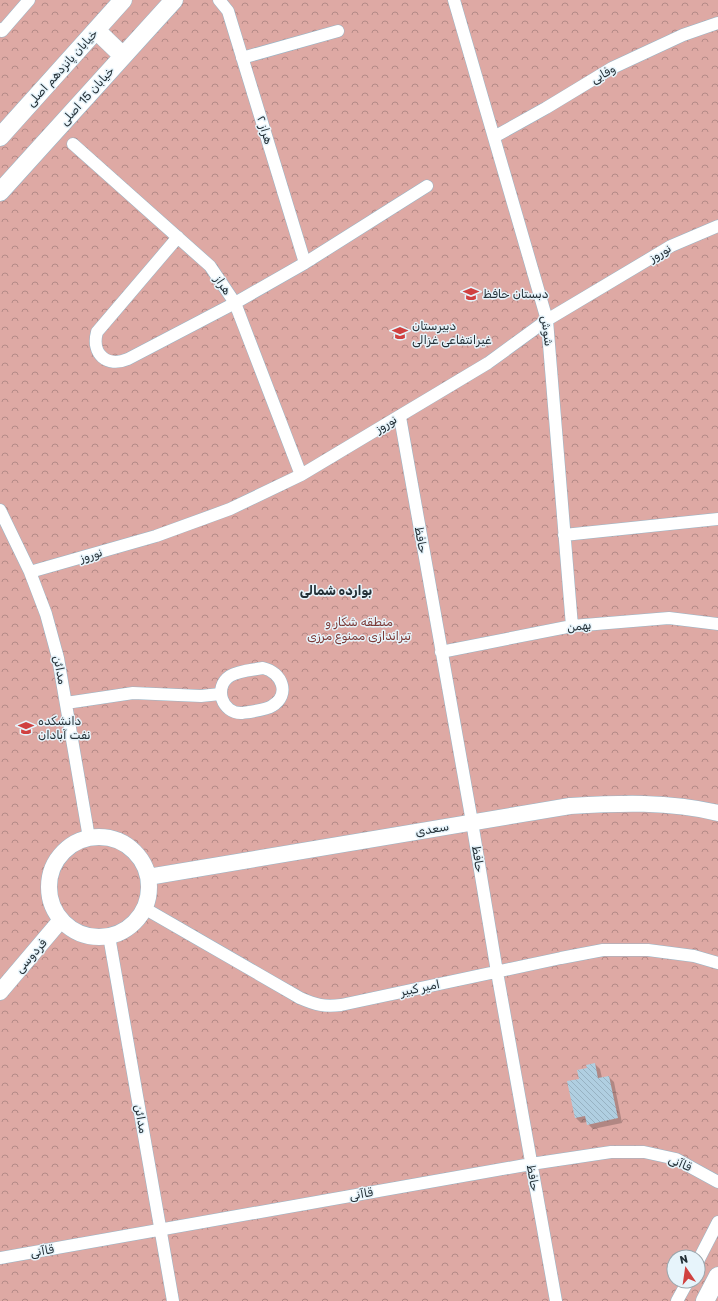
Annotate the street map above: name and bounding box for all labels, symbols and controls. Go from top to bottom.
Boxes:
street label: خیابان پانزدهم اصلی [24,26,101,110]
street label: وفایی [588,61,618,87]
street label: خیابان 15 اصلی [57,64,118,129]
street label: هراز ۲ [253,114,276,146]
street label: نوروز [646,241,674,266]
street label: هراز [210,272,234,298]
school or university icon: دبستان حافظ [462,285,480,303]
place label: دبستان حافظ [483,287,549,301]
street label: شوش [537,315,556,347]
place label: دبیرستان غیرانتفاعی غزالی [412,319,492,348]
school or university icon: دبیرستان غیرانتفاعی غزالی [391,324,409,342]
street label: نوروز [372,412,400,437]
street label: حافظ [412,526,430,554]
street label: نوروز [77,545,104,566]
district label: بوارده شمالی [300,583,372,599]
park label: منطقه شکار و تیراندازی ممنوع مرزی [307,615,411,645]
street label: بهمن [566,618,592,634]
street label: مدائن [50,654,70,686]
place label: دانشکده نفت آبادان [38,714,91,742]
school or university icon: دانشکده نفت آبادان [17,719,35,737]
street label: سعدی [414,819,450,839]
street label: حافظ [469,845,487,873]
street label: فردوسی [12,936,51,977]
street label: امیر کبیر [398,977,441,1000]
street label: مدائن [132,1103,150,1135]
street label: قاآنی [666,1152,694,1175]
street label: حافظ [524,1164,542,1192]
street label: قاآنی [348,1185,374,1204]
street label: قاآنی [29,1242,55,1261]
north arrow [666,1249,706,1289]
text: N [679,1253,689,1267]

